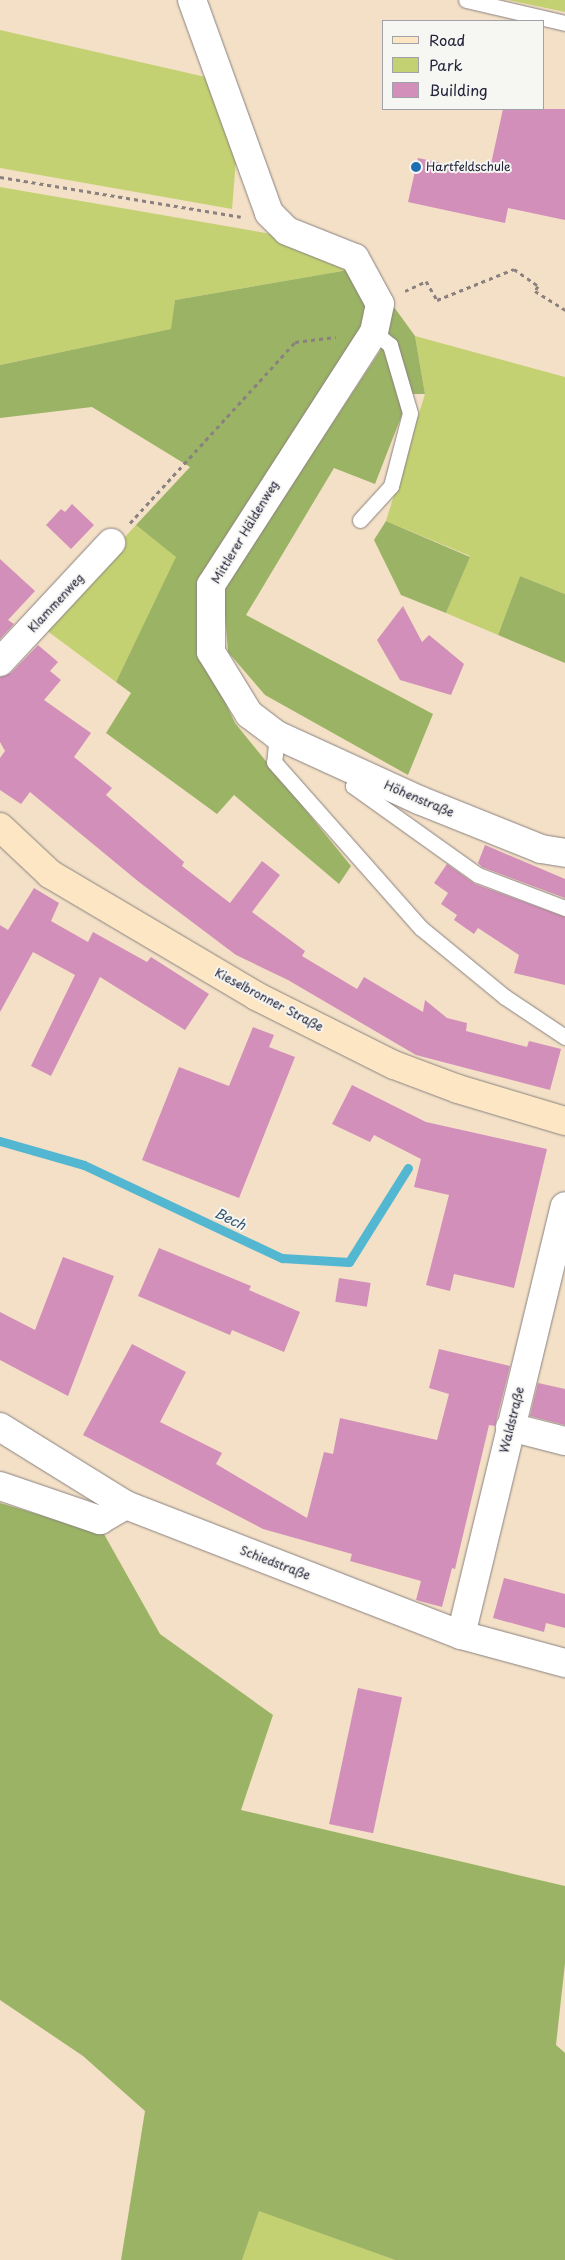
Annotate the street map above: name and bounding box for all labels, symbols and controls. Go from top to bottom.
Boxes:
legend [382,20,545,110]
text: Road [429,28,465,51]
text: Park [429,53,463,76]
text: Building [429,78,488,101]
place label: Hartfeldschule [426,160,510,174]
marker: Hartfeldschule [410,161,422,173]
street label: Mittlerer Häldenweg [208,478,282,586]
street label: Klammenweg [25,571,87,635]
street label: Höhenstraße [382,778,456,820]
street label: Kieselbronner Straße [212,965,326,1035]
water label: Bech [212,1205,248,1233]
street label: Waldstraße [497,1385,527,1455]
street label: Schiedstraße [238,1543,312,1583]

